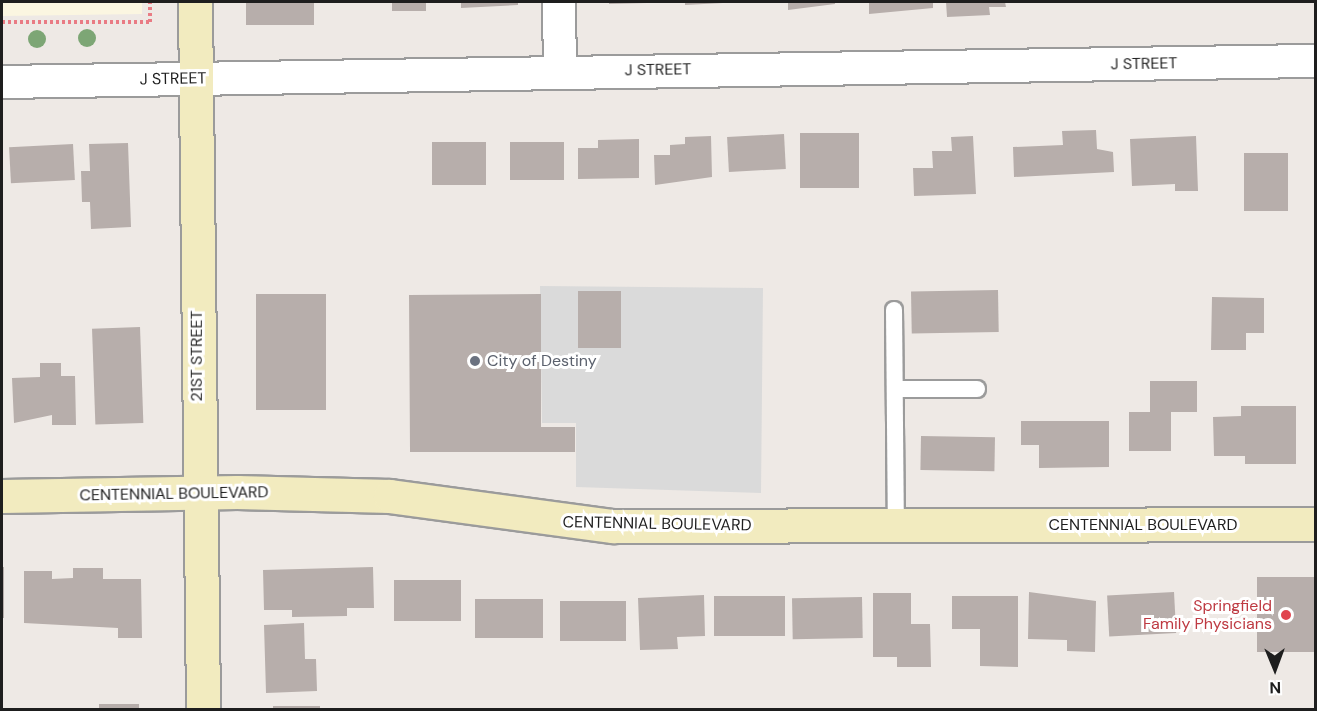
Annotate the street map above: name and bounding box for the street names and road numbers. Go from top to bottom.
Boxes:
street label: J STREET [1110,54,1178,74]
street label: J STREET [624,60,692,80]
street label: J STREET [139,69,207,89]
street label: 21ST STREET [187,311,207,401]
street label: CENTENNIAL BOULEVARD [79,483,269,505]
street label: CENTENNIAL BOULEVARD [562,513,752,535]
street label: CENTENNIAL BOULEVARD [1048,515,1238,535]

